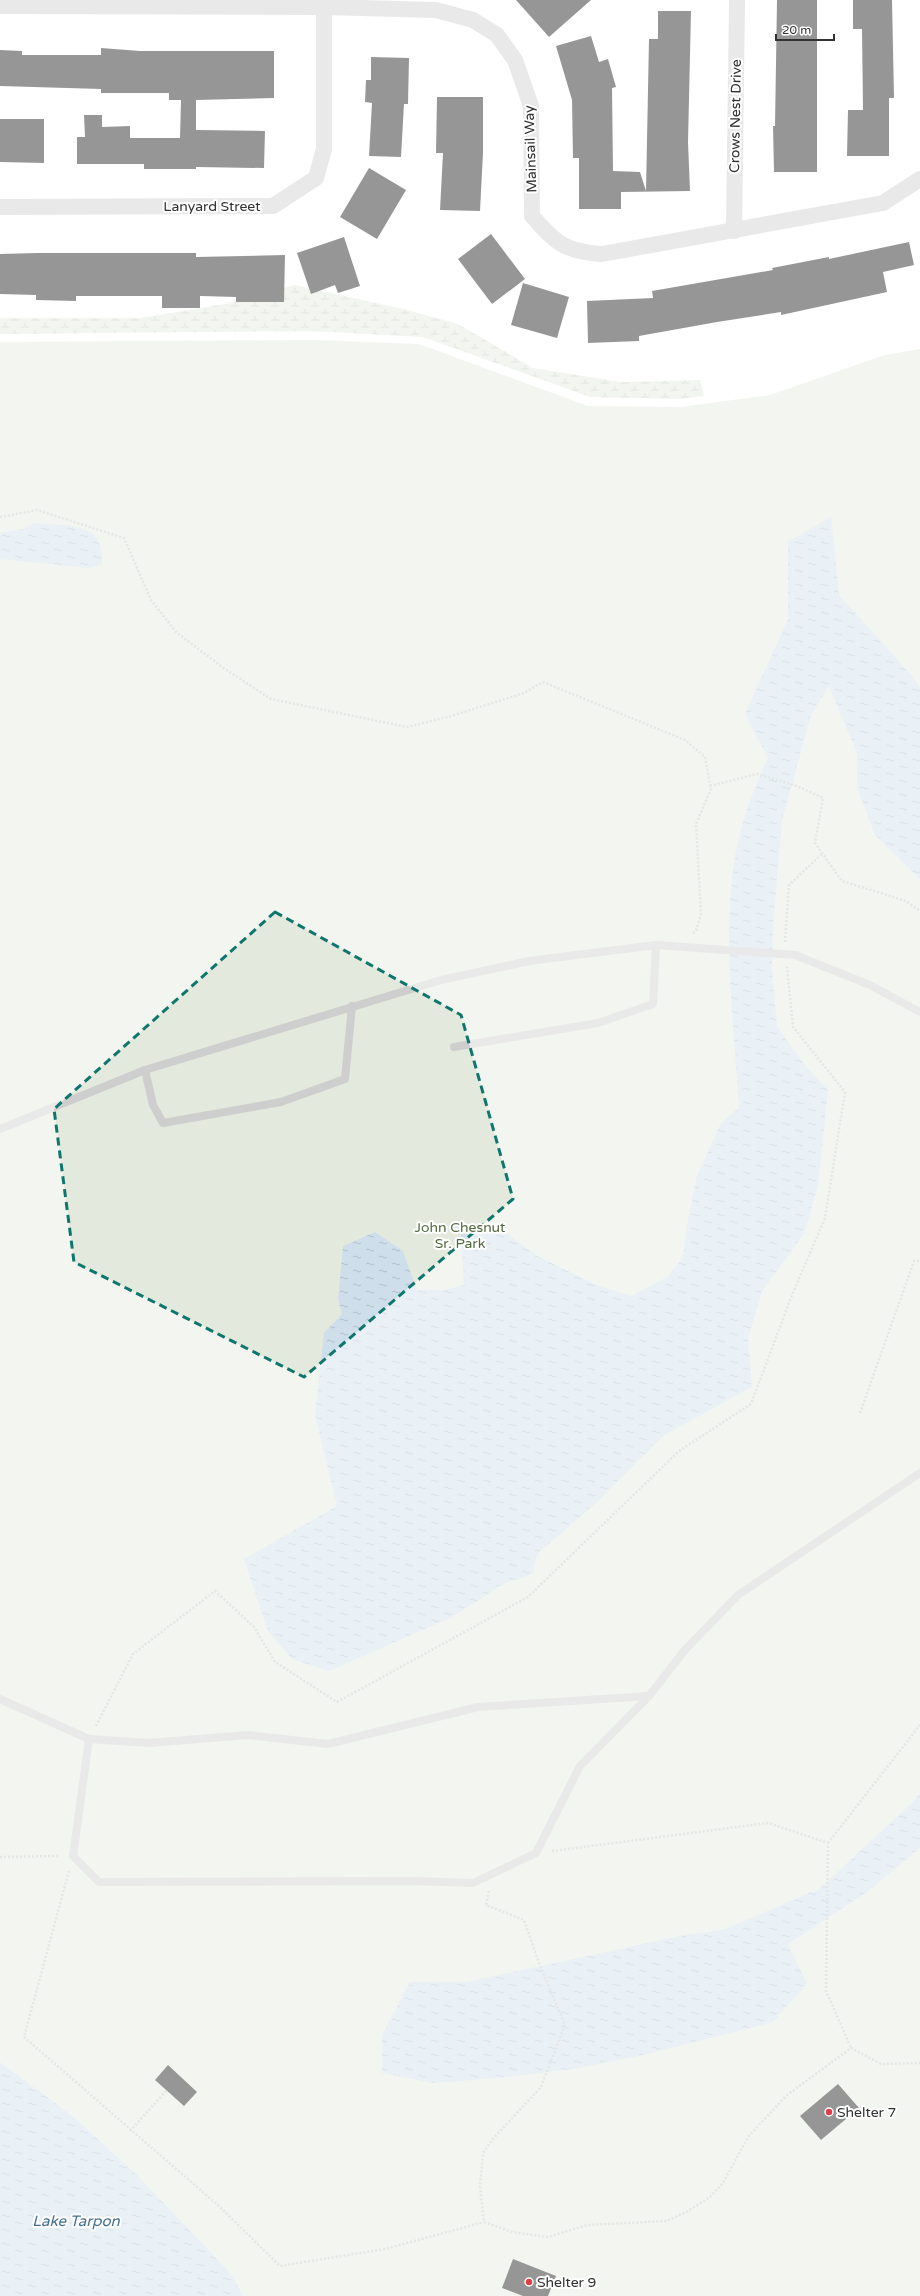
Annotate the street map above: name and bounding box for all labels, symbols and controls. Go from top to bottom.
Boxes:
scale bar [776,16,834,42]
text: 20 m [782,23,811,37]
street label: Crows Nest Drive [726,59,745,173]
street label: Mainsail Way [520,105,541,193]
street label: Lanyard Street [163,198,261,215]
park label: John Chesnut Sr. Park [415,1219,506,1252]
place label: Shelter 7 [837,2104,896,2121]
marker: Shelter 7 [824,2107,834,2117]
water label: Lake Tarpon [32,2212,121,2230]
place label: Shelter 9 [537,2274,596,2291]
marker: Shelter 9 [524,2277,534,2287]

